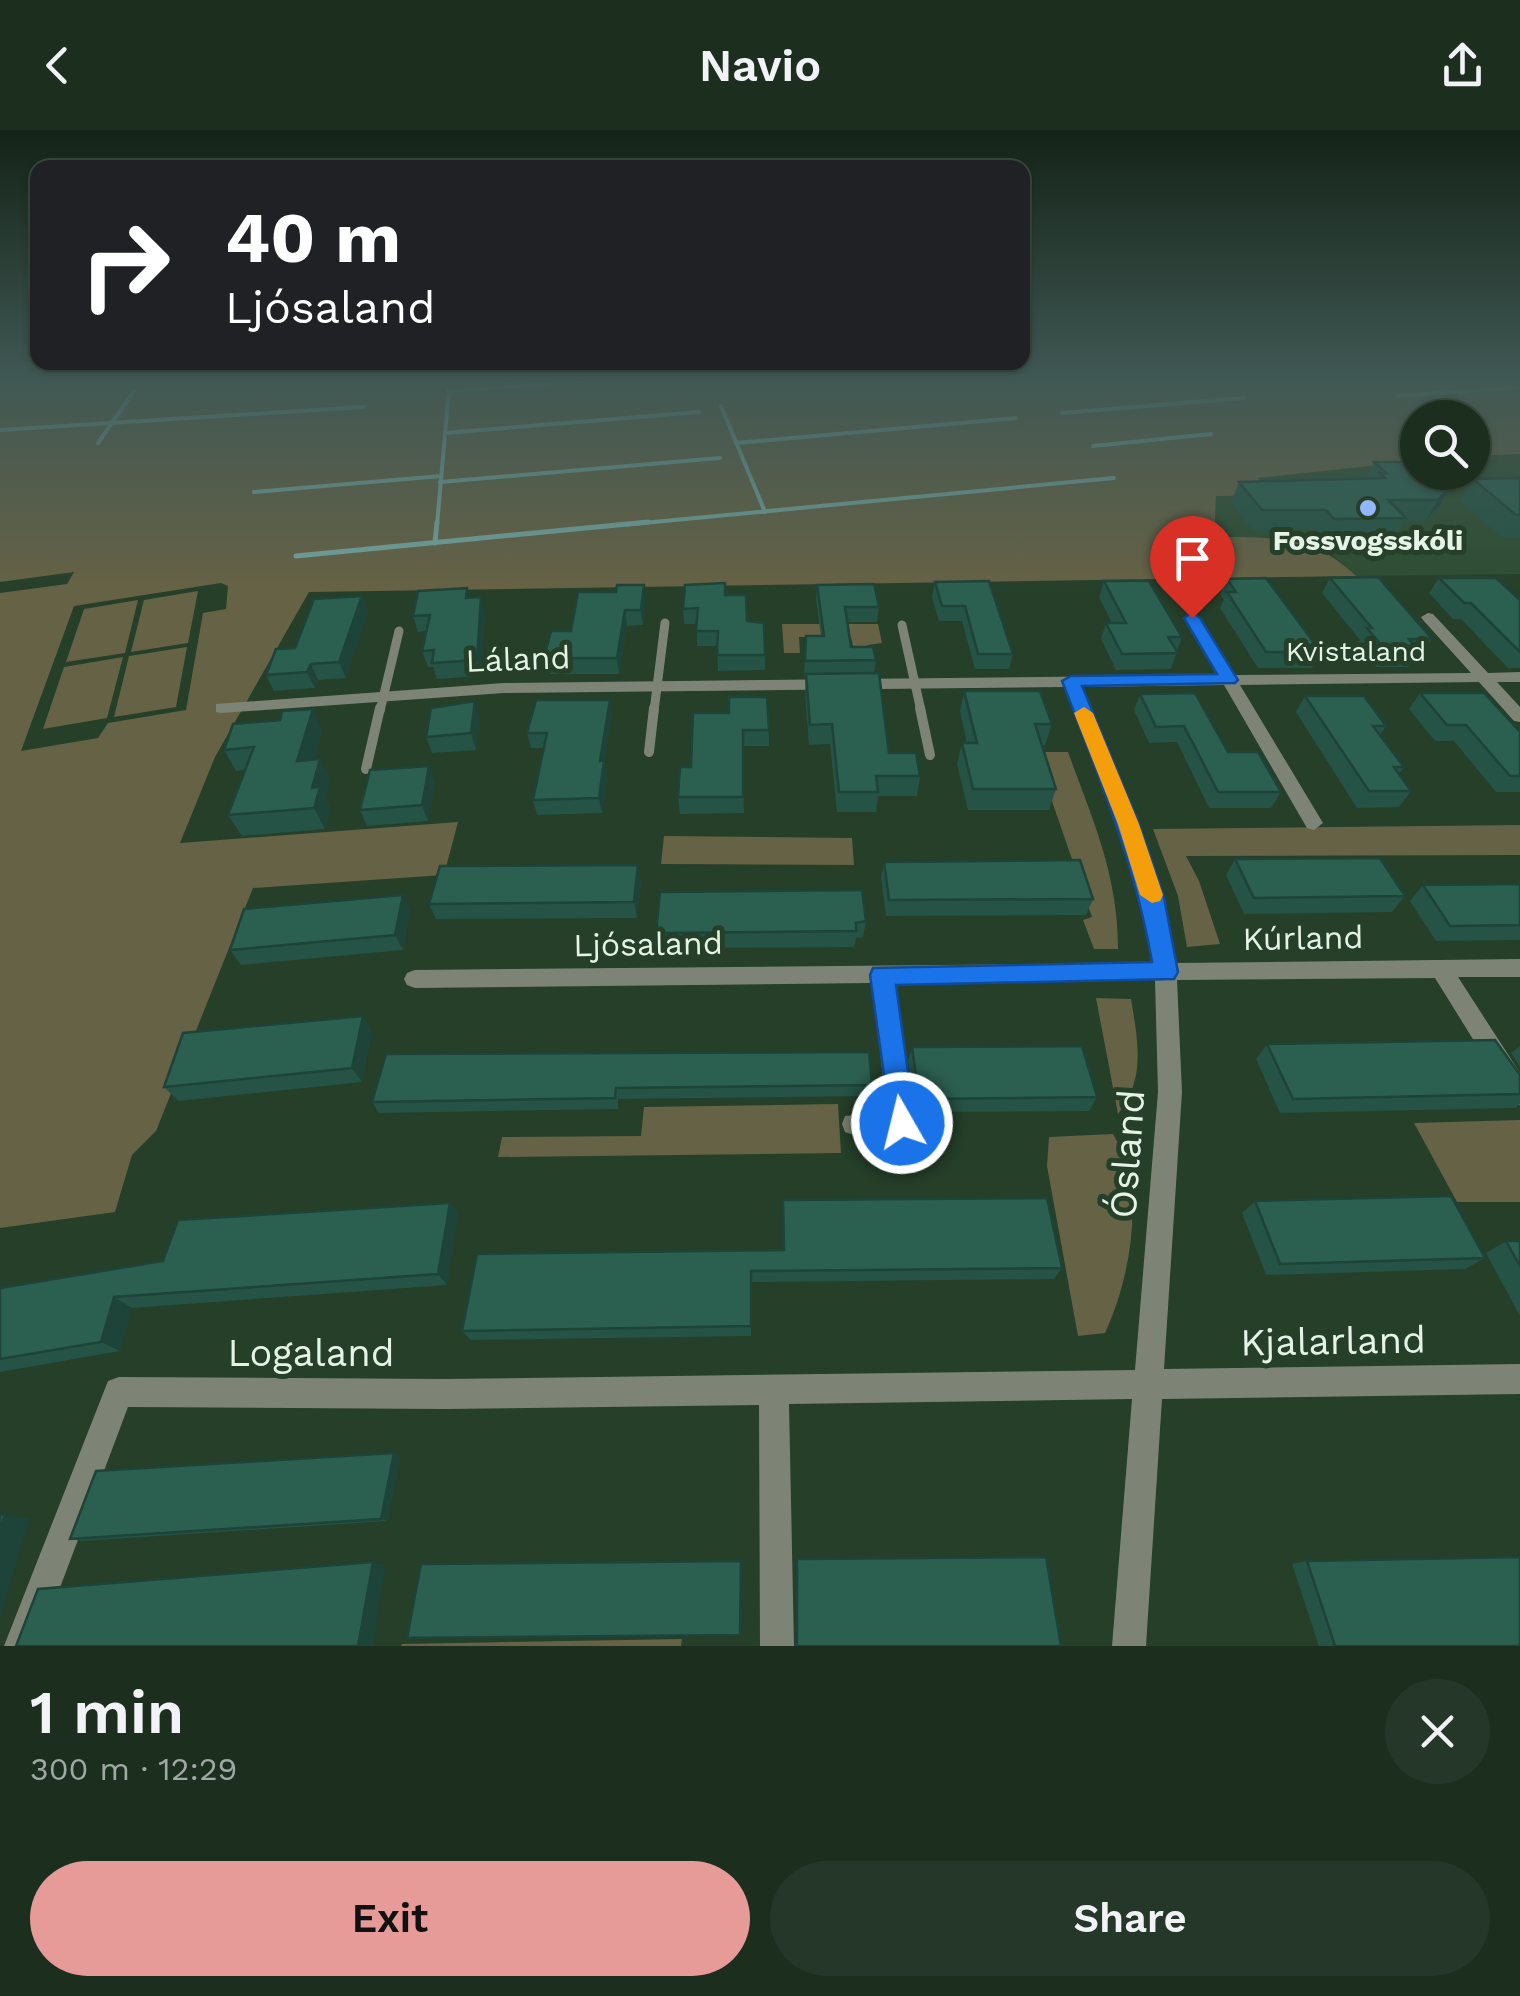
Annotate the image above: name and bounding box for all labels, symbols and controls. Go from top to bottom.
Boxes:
icon: back [30,38,85,93]
icon: share [1435,38,1490,93]
text: Navio [699,39,821,92]
text: 40 m [225,197,401,279]
icon: right [60,200,190,330]
text: Ljósaland [225,281,435,334]
map controls [1400,400,1490,490]
button: search [1400,400,1490,490]
marker: Fossvogsskóli [1357,497,1379,519]
pin [1150,516,1235,619]
place label: Fossvogsskóli [1273,524,1463,557]
icon: arrive [1165,531,1220,586]
street label: Kvistaland [1286,635,1426,668]
street label: Láland [465,638,571,680]
street label: Kúrland [1242,918,1364,958]
street label: Ljósaland [573,924,723,964]
position arrow [850,1071,954,1175]
street label: Ósland [1100,1088,1153,1220]
street label: Kjalarland [1240,1317,1426,1365]
street label: Logaland [227,1331,395,1375]
text: 1 min [30,1677,184,1748]
button: close [1385,1679,1490,1784]
text: 300 m · 12:29 [30,1750,237,1788]
button: Exit [30,1861,750,1976]
button: Share [770,1861,1490,1976]

